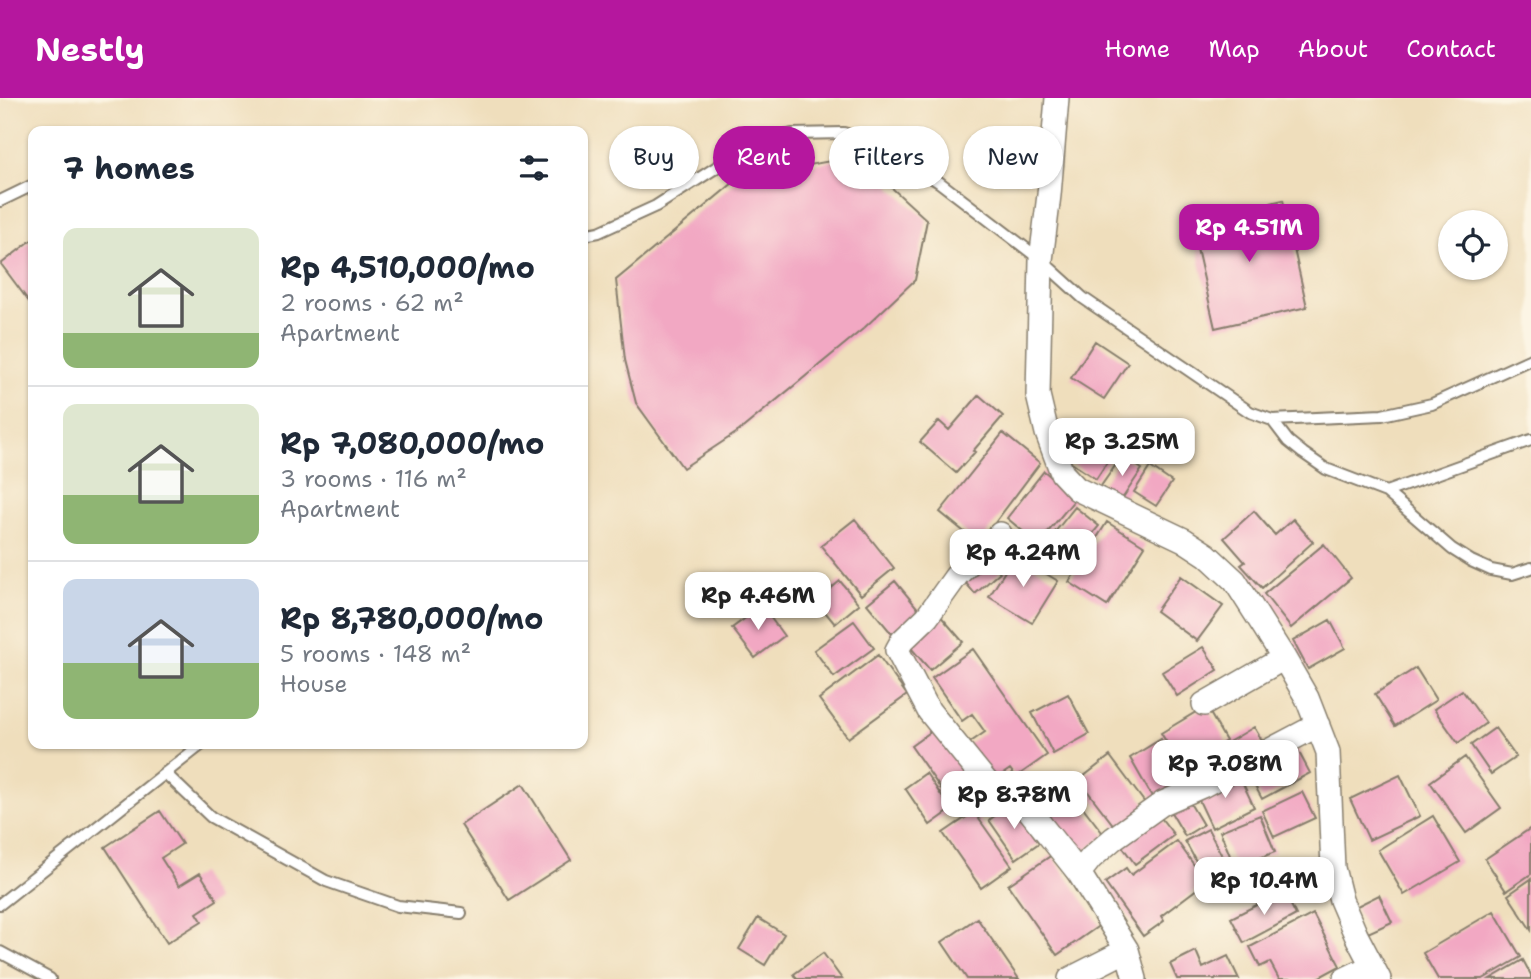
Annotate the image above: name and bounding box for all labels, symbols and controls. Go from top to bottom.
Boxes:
text: Nestly [35,27,145,72]
text: Home [1104,33,1170,65]
text: Map [1208,33,1260,65]
text: About [1298,33,1368,65]
text: Contact [1406,33,1496,65]
chip: Buy [609,126,699,189]
chip: Rent [713,126,815,189]
chip: Filters [829,126,949,189]
chip: New [963,126,1063,189]
text: 7 homes [63,148,195,189]
icon: filters [515,149,553,187]
pin: Rp 4.51M [1177,204,1321,264]
map controls [1438,210,1508,280]
button: locate [1438,210,1508,280]
text: Rp 4.51M [1195,212,1303,242]
text: Rp 4,510,000/mo [280,247,535,288]
icon: home [119,256,203,340]
text: 2 rooms · 62 m² [280,288,464,318]
text: Apartment [280,318,400,348]
pin: Rp 3.25M [1050,418,1194,478]
text: Rp 7,080,000/mo [280,423,545,464]
text: Rp 3.25M [1065,426,1179,456]
icon: home [119,432,203,516]
text: 3 rooms · 116 m² [280,464,467,494]
text: Apartment [280,494,400,524]
pin: Rp 4.24M [951,530,1095,589]
text: Rp 4.24M [966,537,1080,567]
pin: Rp 4.46M [686,573,830,632]
text: Rp 4.46M [701,580,815,610]
text: Rp 8,780,000/mo [280,598,544,639]
icon: home [119,607,203,691]
text: 5 rooms · 148 m² [280,639,471,669]
text: House [280,669,348,699]
pin: Rp 7.08M [1153,740,1297,800]
text: Rp 7.08M [1168,748,1282,778]
pin: Rp 8.78M [942,772,1086,831]
text: Rp 8.78M [957,779,1071,809]
pin: Rp 10.4M [1192,858,1336,917]
text: Rp 10.4M [1210,865,1318,895]

